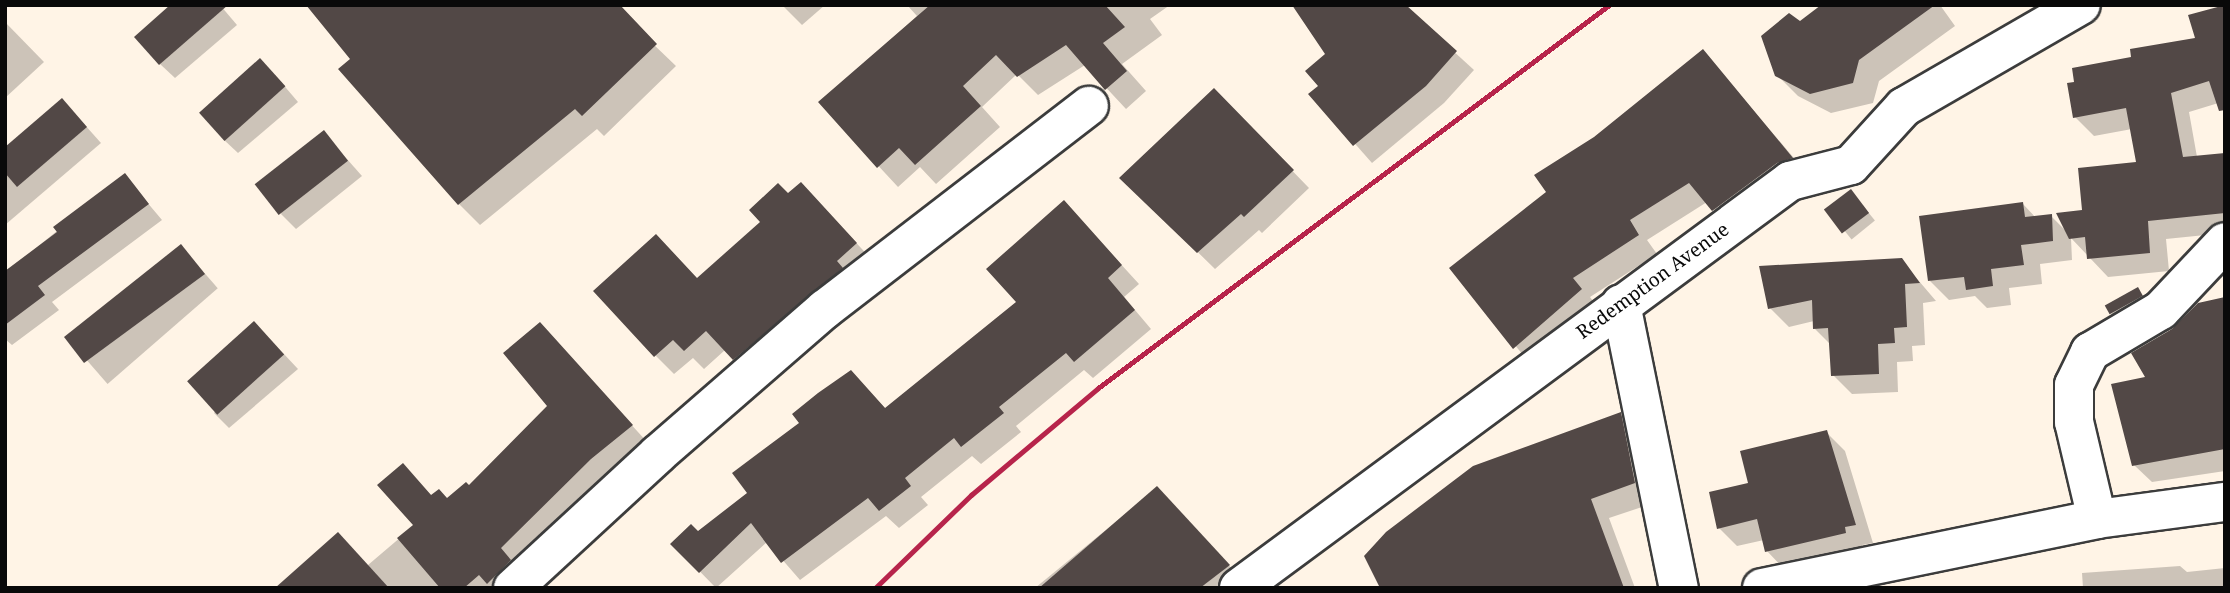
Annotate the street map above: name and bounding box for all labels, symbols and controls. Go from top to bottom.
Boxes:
street label: Redemption Avenue [1572,218,1734,344]

